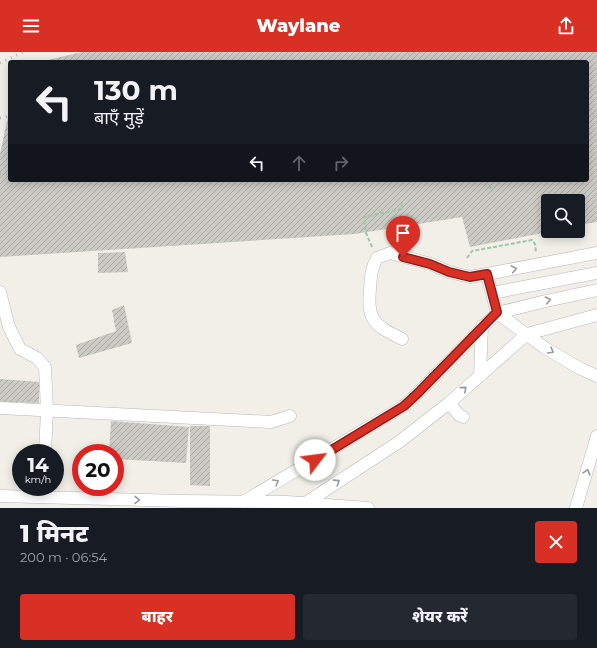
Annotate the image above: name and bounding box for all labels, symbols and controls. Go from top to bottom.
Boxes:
icon: menu [20,15,42,37]
text: Waylane [257,15,340,37]
icon: share [555,15,577,37]
text: 130 m [94,73,178,107]
icon: left [28,76,80,128]
text: बाएँ मुड़ें [94,107,144,129]
icon: left [246,152,268,174]
icon: ahead [288,152,310,174]
icon: right [330,152,352,174]
map controls [541,194,585,238]
button: search [541,194,585,238]
pin [386,216,420,257]
icon: arrive [392,222,414,244]
one-way arrow [511,266,517,274]
one-way arrow [545,297,552,305]
one-way arrow [547,347,554,354]
one-way arrow [460,387,467,394]
position arrow [294,439,336,481]
speed limit sign: 20 [72,444,124,496]
text: 14 [27,453,49,477]
one-way arrow [582,469,590,475]
text: km/h [25,473,51,486]
one-way arrow [272,480,279,487]
one-way arrow [333,480,340,487]
one-way arrow [134,496,140,504]
text: 1 मिनट [20,519,88,548]
button: close [535,521,577,563]
text: 200 m · 06:54 [20,549,107,565]
button: बाहर [20,594,295,640]
button: शेयर करें [303,594,577,640]

